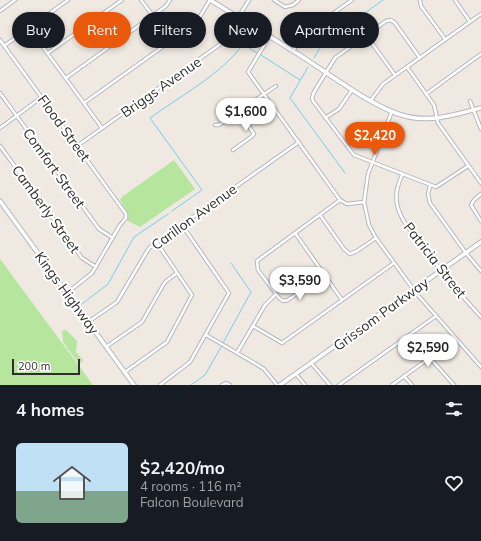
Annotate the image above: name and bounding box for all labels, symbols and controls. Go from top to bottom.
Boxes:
chip: Buy [12,12,65,48]
chip: Rent [73,12,131,48]
chip: Filters [139,12,206,48]
chip: New [214,12,272,48]
chip: Apartment [280,12,379,48]
street label: Briggs Avenue [117,53,205,121]
street label: Flood Street [34,91,94,165]
pin: $1,600 [213,98,279,132]
text: $1,600 [225,103,267,119]
pin: $2,420 [342,122,408,156]
street label: Comfort Street [19,124,89,212]
text: $2,420 [354,127,396,143]
street label: Camberly Street [8,162,84,257]
street label: Carillon Avenue [148,180,240,254]
street label: Patricia Street [400,218,470,302]
street label: Kings Highway [31,248,103,338]
pin: $3,590 [267,267,333,301]
text: $3,590 [279,272,321,288]
street label: Grissom Parkway [330,273,433,355]
pin: $2,590 [395,334,461,368]
text: $2,590 [407,339,449,355]
scale bar [12,357,80,376]
text: 200 m [18,359,50,373]
icon: filters [443,398,465,420]
text: 4 homes [16,399,84,420]
text: $2,420/mo [140,457,225,478]
icon: home [48,459,96,507]
icon: heart [443,472,465,494]
text: 4 rooms · 116 m² [140,478,241,494]
text: Falcon Boulevard [140,494,244,510]

